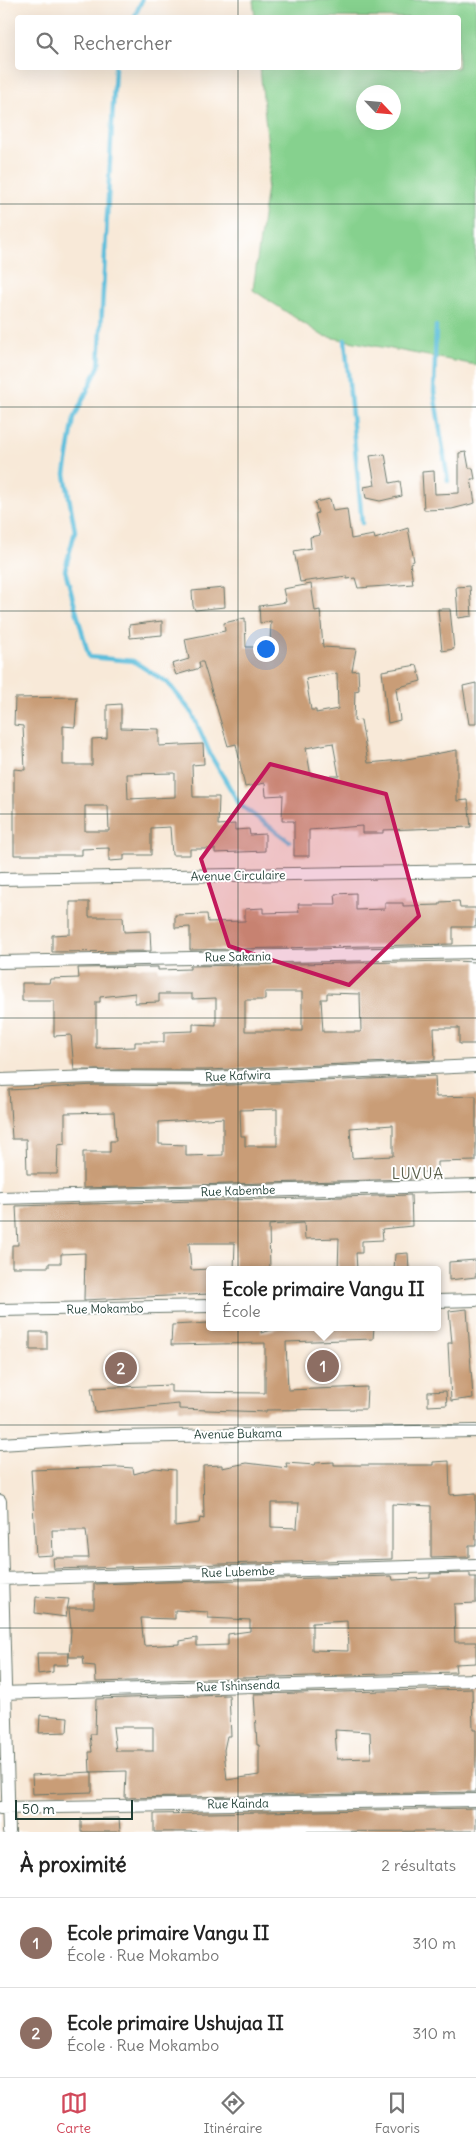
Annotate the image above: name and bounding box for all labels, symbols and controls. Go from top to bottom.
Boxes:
search box [15,15,461,70]
icon: search [33,29,61,57]
text: Rechercher [73,31,172,55]
north arrow [356,85,401,130]
your location [253,636,279,662]
street label: Avenue Circulaire [190,867,286,884]
street label: Rue Sakania [204,948,272,965]
street label: Rue Kafwira [205,1067,271,1084]
district label: LUVUA [392,1164,444,1183]
street label: Rue Kabembe [200,1182,276,1199]
popup [206,1266,441,1331]
text: Ecole primaire Vangu II [222,1277,425,1301]
street label: Rue Mokambo [66,1300,144,1317]
text: École [222,1301,261,1321]
pin: 1 [307,1347,339,1385]
pin: 2 [105,1349,137,1387]
street label: Avenue Bukama [194,1425,282,1442]
street label: Rue Lubembe [201,1563,275,1580]
street label: Rue Tshinsenda [196,1677,280,1694]
street label: Rue Kainda [207,1795,269,1812]
scale bar [15,1797,132,1820]
text: 50 m [22,1800,55,1818]
text: À proximité [20,1851,127,1878]
text: 2 résultats [381,1855,456,1875]
text: Ecole primaire Vangu II [67,1921,269,1945]
text: 1 [33,1933,39,1953]
text: 310 m [412,1933,456,1953]
text: École · Rue Mokambo [67,1945,219,1965]
text: Ecole primaire Ushujaa II [67,2011,284,2035]
text: 2 [32,2023,40,2043]
text: 310 m [412,2023,456,2043]
text: École · Rue Mokambo [67,2035,219,2055]
tab: Carte [56,2089,91,2137]
tab: Itinéraire [203,2089,262,2137]
tab: Favoris [375,2089,420,2137]

